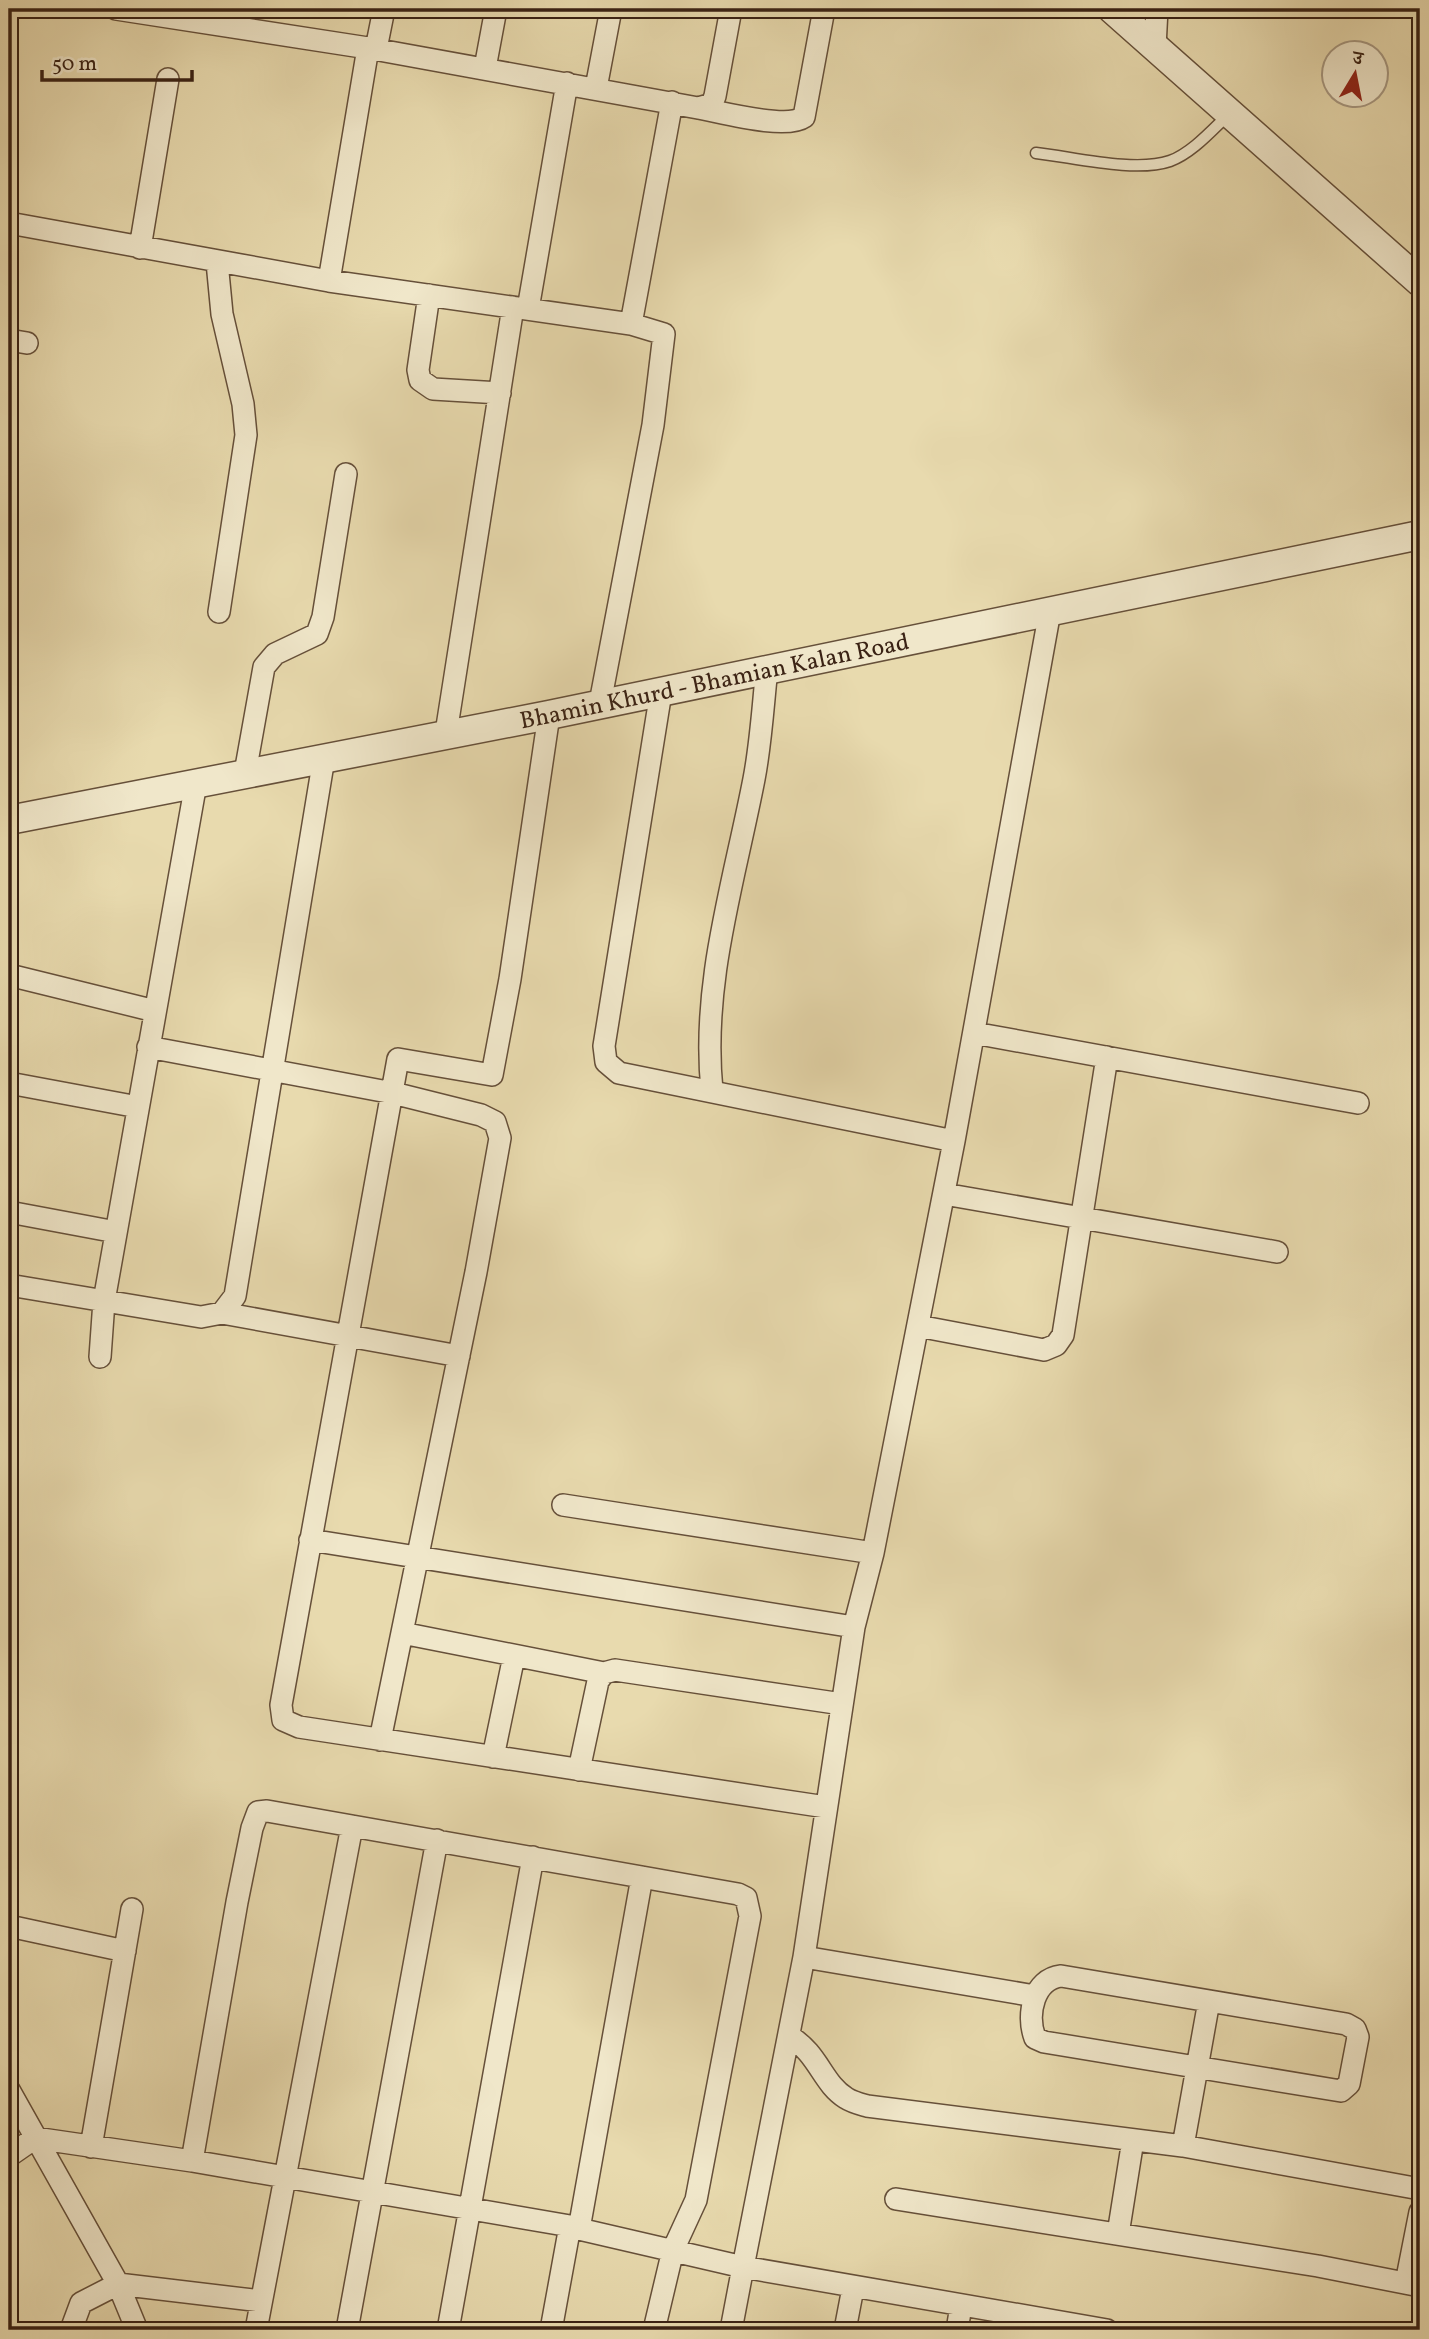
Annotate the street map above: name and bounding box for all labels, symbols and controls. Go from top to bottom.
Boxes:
scale bar [42,38,192,82]
north arrow [1320,38,1390,108]
text: उ [1349,45,1366,73]
text: 50 m [52,50,97,79]
street label: Bhamin Khurd - Bhamian Kalan Road [517,626,913,739]

